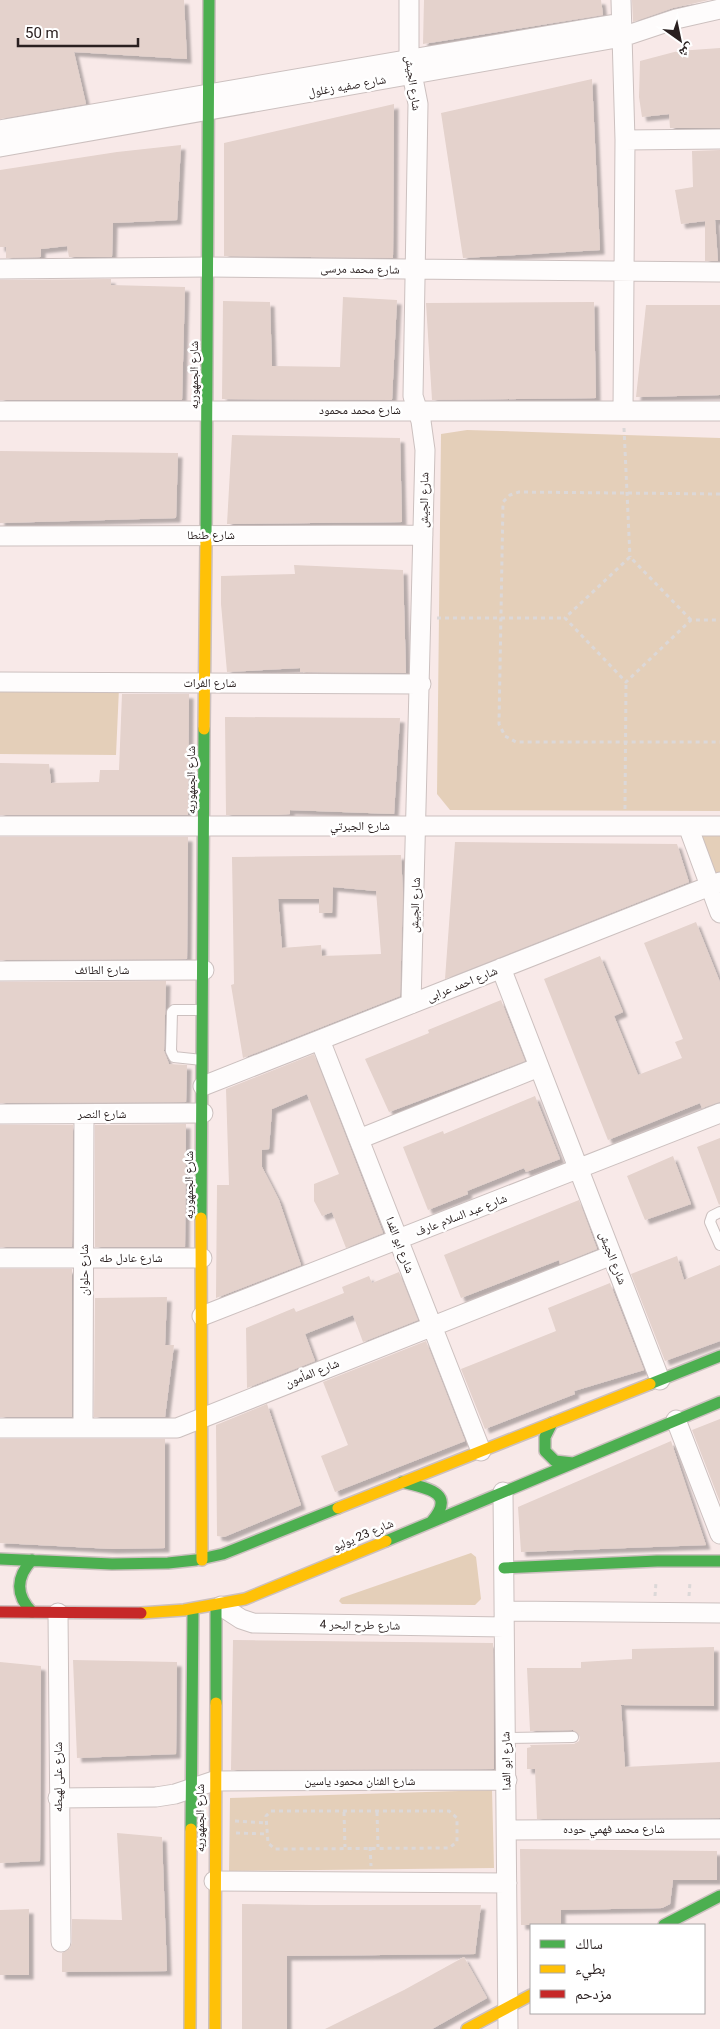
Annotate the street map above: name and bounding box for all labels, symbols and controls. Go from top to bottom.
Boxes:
scale bar [18,15,138,47]
north arrow [655,15,705,65]
text: 50 m [25,24,59,42]
text: ش [676,39,698,62]
street label: شارع الجيش [401,54,424,112]
street label: شارع صفيه زغلول [307,72,387,101]
street label: شارع محمد مرسى [320,261,400,278]
street label: شارع الجمهوريه [187,341,202,409]
street label: شارع محمد محمود [319,403,401,418]
street label: شارع الجيش [417,472,432,528]
street label: شارع طنطا [187,528,235,543]
street label: شارع الفرات [184,676,236,691]
street label: شارع الجمهوريه [184,746,199,814]
street label: شارع الجبرتي [330,819,390,836]
street label: شارع الجيش [407,877,424,933]
street label: شارع الطائف [75,963,130,978]
street label: شارع احمد عرابى [425,963,500,1006]
street label: شارع النصر [77,1107,127,1122]
street label: شارع الجمهوريه [182,1151,197,1219]
street label: شارع عبد السلام عارف [413,1191,509,1240]
street label: شارع ابو الفدا [382,1215,417,1276]
street label: شارع الجيش [596,1229,630,1287]
street label: شارع حلوان [77,1244,92,1296]
street label: شارع عادل طه [99,1251,163,1266]
street label: شارع المأمون [283,1356,342,1391]
street label: شارع 23 يوليو [331,1516,396,1555]
street label: شارع طرح البحر 4 [320,1617,401,1634]
street label: شارع ابو الفدا [498,1731,515,1791]
street label: شارع على لهيطه [51,1742,66,1812]
street label: شارع الفنان محمود ياسين [305,1774,415,1789]
street label: شارع الجمهوريه [193,1784,208,1852]
street label: شارع محمد فهمي حوده [563,1822,665,1839]
legend [530,1924,705,2014]
text: سالك [575,1935,603,1953]
text: بطيء [575,1960,605,1981]
text: مزدحم [575,1985,612,2004]

